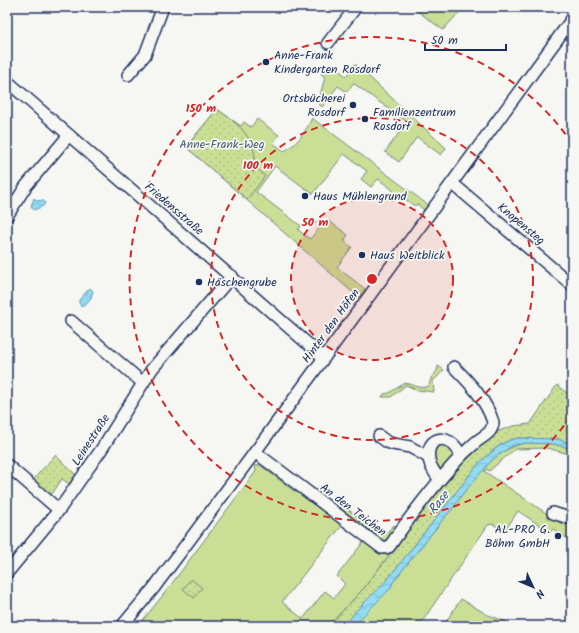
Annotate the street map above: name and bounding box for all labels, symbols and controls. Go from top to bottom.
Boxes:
scale bar [425,26,506,52]
text: 50 m [431,31,458,50]
place label: Anne-Frank Kindergarten Rosdorf [274,46,381,79]
marker: Anne-Frank Kindergarten Rosdorf [261,57,271,67]
place label: Ortsbücherei Rosdorf [282,89,346,122]
text: 150 m [186,99,216,118]
marker: Ortsbücherei Rosdorf [348,100,358,110]
place label: Familienzentrum Rosdorf [373,103,456,136]
marker: Familienzentrum Rosdorf [360,114,370,124]
park label: Anne-Frank-Weg [180,135,265,154]
text: 100 m [243,156,273,175]
street label: Friedensstraße [140,178,208,241]
place label: Haus Mühlengrund [313,187,408,206]
marker: Haus Mühlengrund [300,191,310,201]
street label: Knopensteg [493,198,549,250]
text: 50 m [301,213,329,232]
place label: Haus Weitblick [370,246,445,265]
marker: Haus Weitblick [357,250,367,260]
centre of rings [365,272,379,286]
place label: Häschengrube [207,273,277,292]
marker: Häschengrube [194,277,204,287]
street label: Hinter den Höfen [297,285,365,367]
street label: Leinestraße [67,410,115,470]
street label: An den Teichen [316,479,390,541]
water label: Rase [423,486,456,519]
place label: AL-PRO G. Böhm GmbH [485,520,550,553]
marker: AL-PRO G. Böhm GmbH [553,531,563,541]
north arrow [513,567,553,607]
text: N [531,584,548,602]

